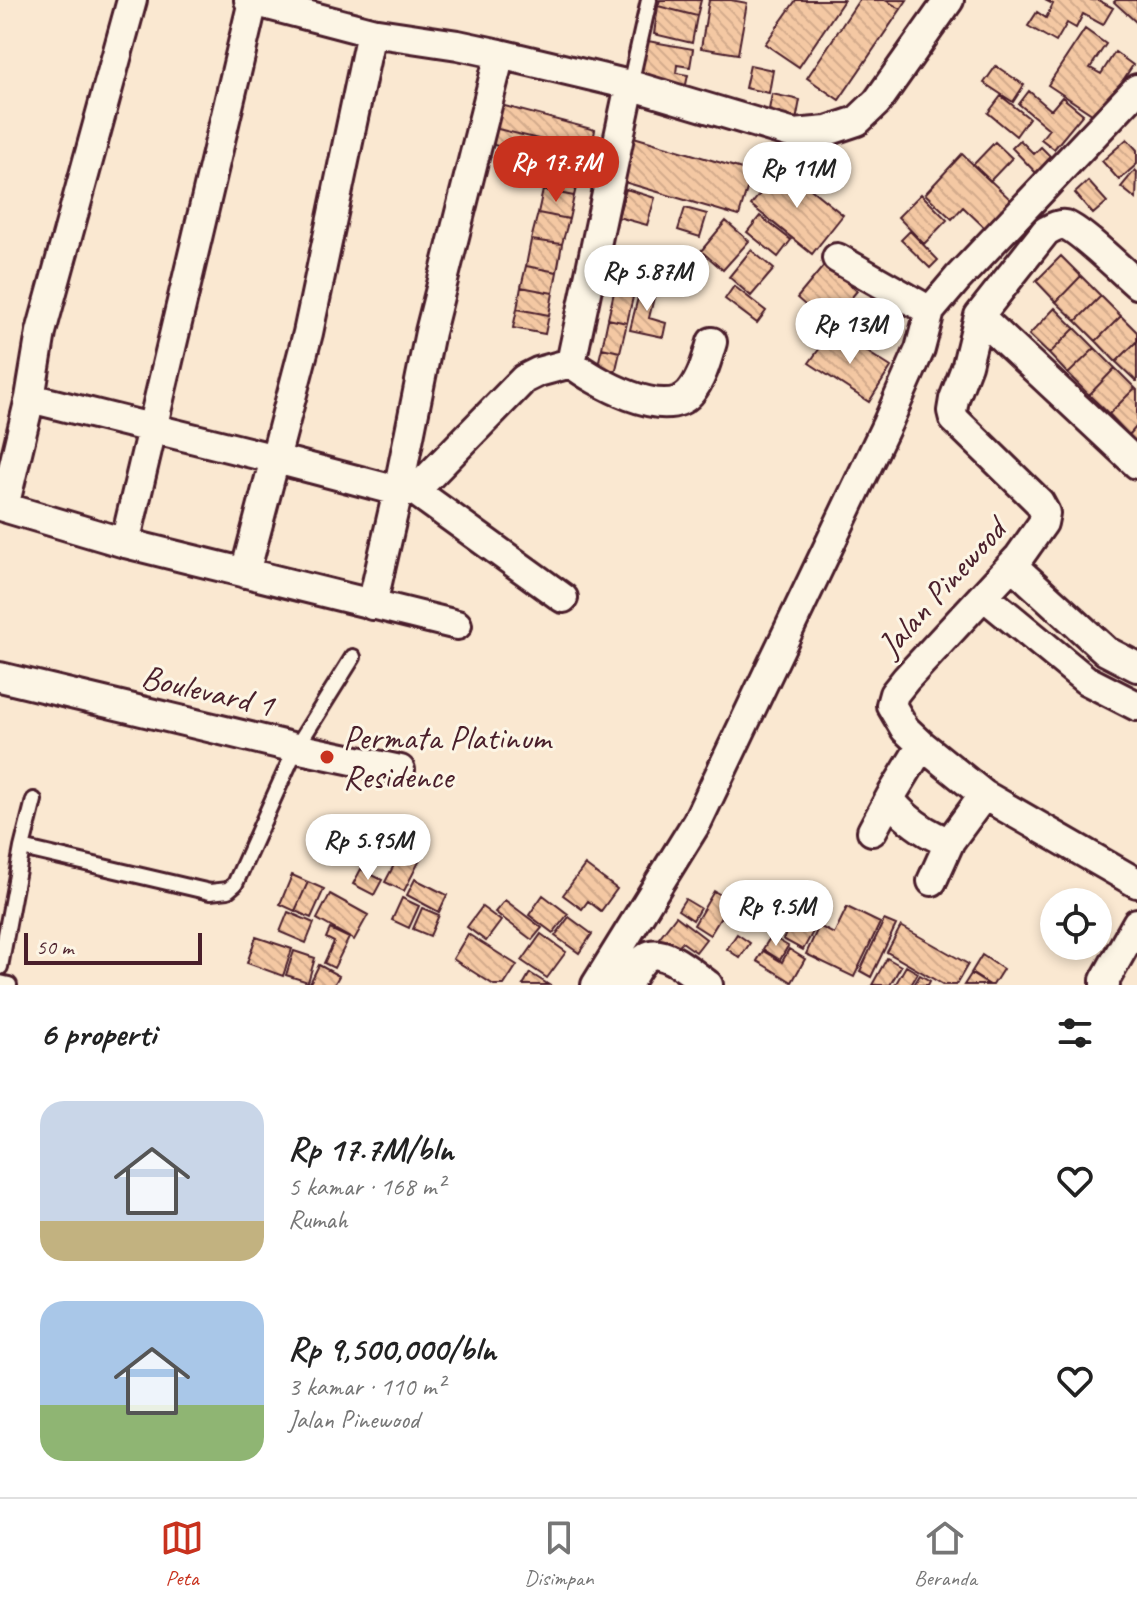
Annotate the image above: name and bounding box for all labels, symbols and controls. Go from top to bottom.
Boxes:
pin: Rp 17.7M [473,136,639,204]
pin: Rp 11M [732,142,862,210]
text: Rp 17.7M [511,145,601,178]
text: Rp 11M [760,151,834,184]
pin: Rp 5.87M [564,245,730,313]
text: Rp 5.87M [602,254,692,287]
pin: Rp 13M [785,298,915,366]
text: Rp 13M [813,307,887,340]
street label: Jalan Pinewood [867,505,1019,667]
street label: Boulevard 1 [138,654,280,727]
place label: Permata Platinum Residence [343,716,553,798]
marker: Permata Platinum Residence [318,748,336,766]
pin: Rp 5.95M [285,814,451,882]
text: Rp 5.95M [324,823,412,856]
pin: Rp 9.5M [702,880,850,948]
map controls [1040,888,1112,960]
button: locate [1040,888,1112,960]
text: Rp 9.5M [737,889,815,922]
scale bar [24,929,202,965]
text: 50 m [36,933,73,961]
icon: filters [1053,1011,1097,1055]
text: 6 properti [40,1012,156,1055]
text: Rp 17.7M/bln [288,1127,453,1170]
icon: home [104,1133,200,1229]
icon: heart [1053,1159,1097,1203]
text: 5 kamar · 168 m² [288,1170,444,1203]
text: Rumah [288,1203,348,1236]
text: Rp 9,500,000/bln [288,1327,496,1370]
icon: home [104,1333,200,1429]
icon: heart [1053,1359,1097,1403]
text: 3 kamar · 110 m² [288,1370,444,1403]
text: Jalan Pinewood [288,1403,419,1436]
tab: Peta [160,1516,204,1592]
tab: Disimpan [524,1516,594,1592]
tab: Beranda [914,1516,977,1592]

